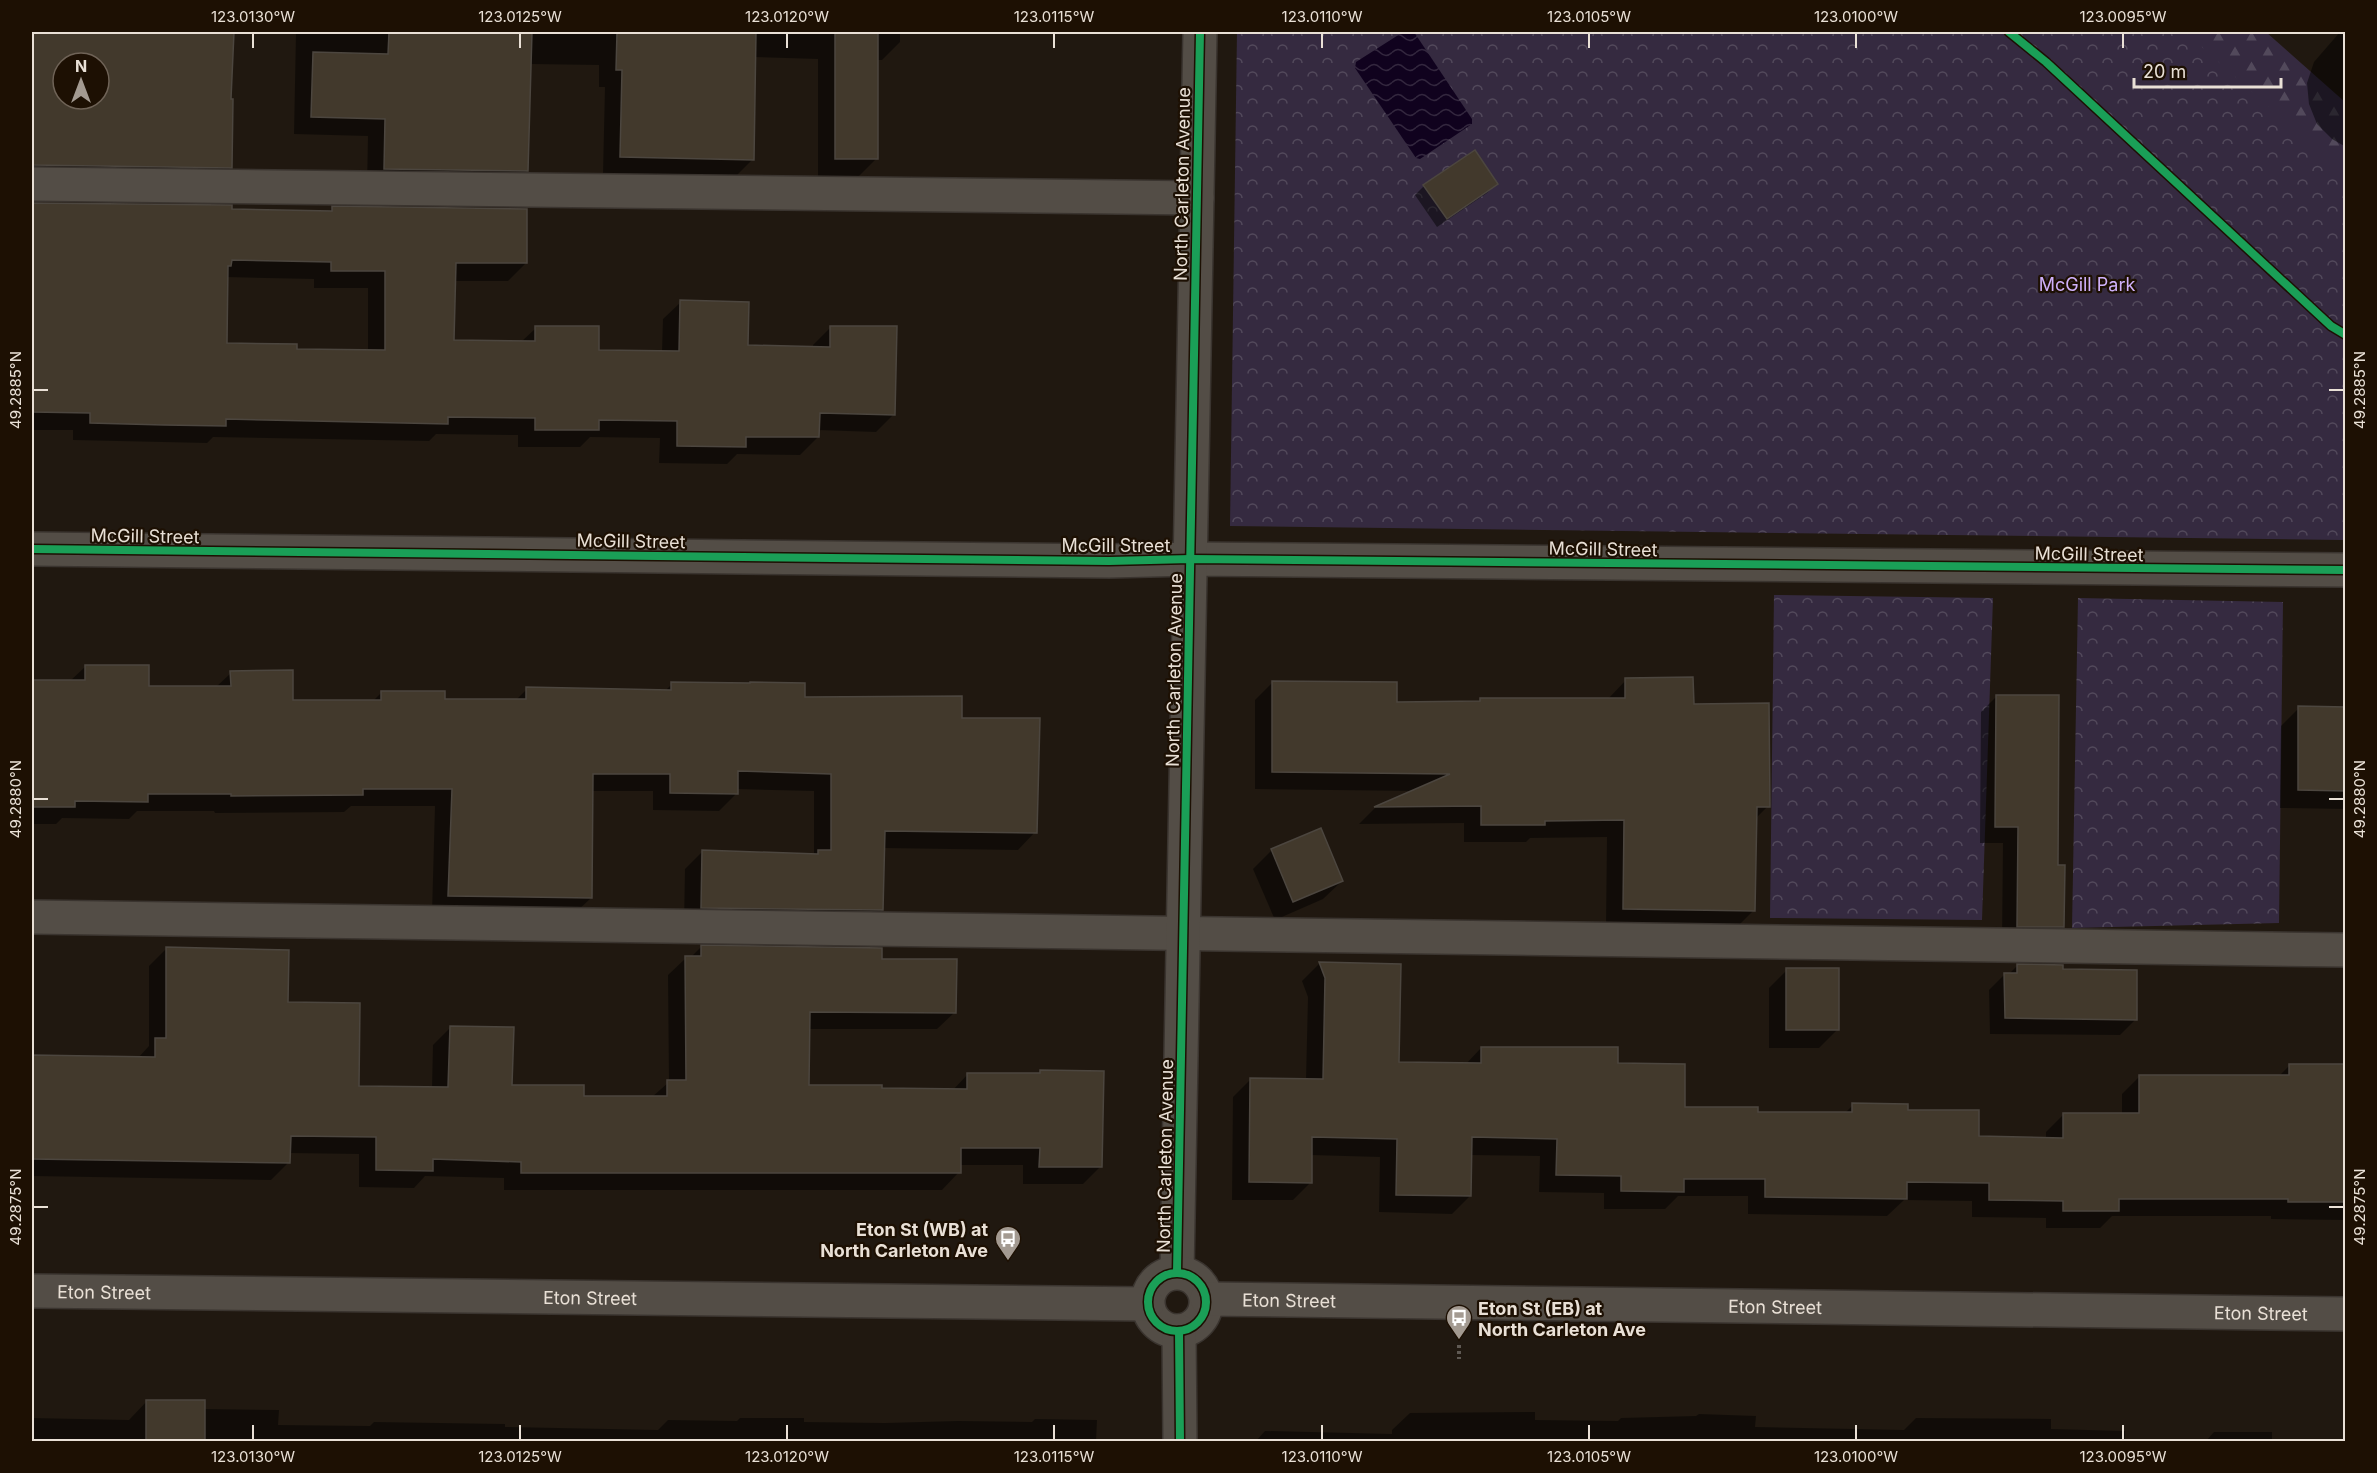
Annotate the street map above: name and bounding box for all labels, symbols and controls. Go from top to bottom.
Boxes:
text: 123.0130°W [211,7,295,26]
text: 123.0125°W [478,7,562,26]
text: 123.0120°W [745,7,829,26]
text: 123.0115°W [1014,7,1094,26]
text: 123.0110°W [1282,7,1363,26]
text: 123.0105°W [1547,7,1631,26]
text: 123.0100°W [1814,7,1898,26]
text: 123.0095°W [2079,7,2167,26]
north arrow [51,51,111,111]
scale bar [2134,51,2281,89]
text: N [75,56,87,76]
text: 20 m [2143,61,2186,82]
street label: North Carleton Avenue [1170,87,1194,281]
park label: McGill Park [2039,274,2135,295]
text: 49.2885°N [6,351,25,429]
text: 49.2885°N [2350,351,2369,429]
street label: McGill Street [90,525,200,547]
street label: McGill Street [576,530,686,552]
street label: McGill Street [1062,535,1171,556]
street label: McGill Street [1548,538,1658,560]
street label: McGill Street [2034,543,2144,565]
street label: North Carleton Avenue [1162,573,1186,767]
text: 49.2880°N [6,760,25,838]
text: 49.2880°N [2350,760,2369,838]
street label: North Carleton Avenue [1153,1059,1177,1253]
text: 49.2875°N [6,1169,25,1245]
text: 49.2875°N [2350,1169,2369,1245]
place label: Eton St (WB) at North Carleton Ave [820,1219,988,1261]
bus stop icon: Eton St (WB) at North Carleton Ave [993,1224,1023,1262]
street label: Eton Street [57,1281,151,1303]
street label: Eton Street [543,1286,637,1309]
street label: Eton Street [1242,1289,1336,1311]
street label: Eton Street [1728,1295,1822,1318]
place label: Eton St (EB) at North Carleton Ave [1478,1298,1646,1340]
street label: Eton Street [2214,1302,2308,1324]
bus stop icon: Eton St (EB) at North Carleton Ave [1444,1303,1474,1341]
text: 123.0130°W [211,1447,295,1466]
text: 123.0125°W [478,1447,562,1466]
text: 123.0120°W [745,1447,829,1466]
text: 123.0115°W [1014,1447,1094,1466]
text: 123.0110°W [1282,1447,1363,1466]
text: 123.0105°W [1547,1447,1631,1466]
text: 123.0100°W [1814,1447,1898,1466]
text: 123.0095°W [2079,1447,2167,1466]

